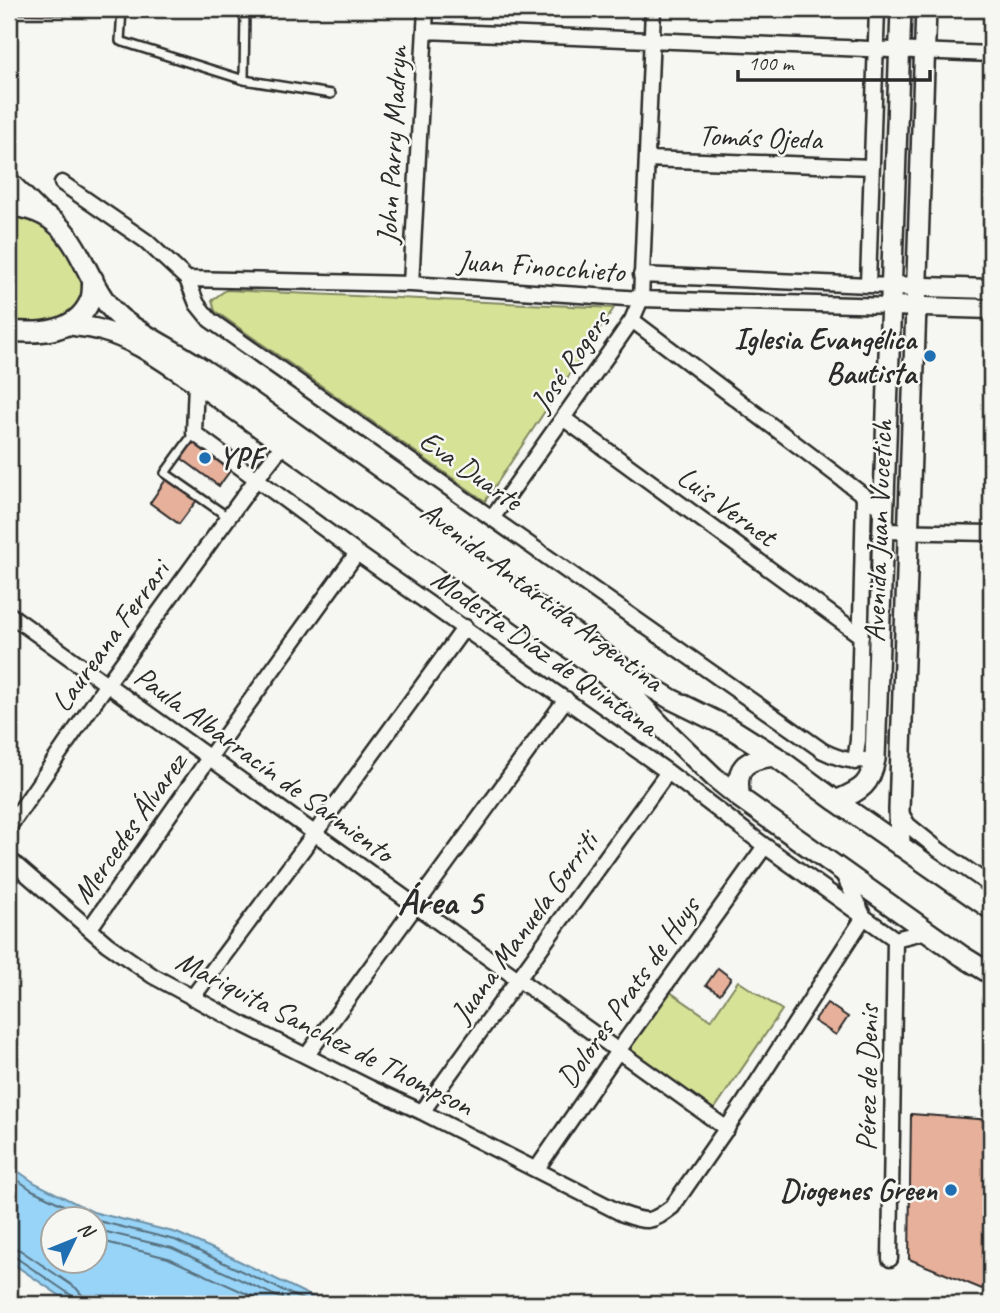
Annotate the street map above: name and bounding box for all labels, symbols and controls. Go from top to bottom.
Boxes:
scale bar [738,38,930,82]
street label: John Parry Madryn [368,44,416,247]
text: 100 m [748,50,795,76]
street label: Tomás Ojeda [698,116,824,158]
street label: Juan Finocchieto [454,241,627,291]
street label: José Rogers [520,301,620,420]
place label: Iglesia Evangélica Bautista [734,320,919,392]
marker: Iglesia Evangélica Bautista [922,348,938,364]
street label: Avenida Juan Vucetich [855,418,901,643]
street label: Eva Duarte [412,421,532,520]
place label: YPF [219,439,267,477]
marker: YPF [197,450,213,466]
street label: Luis Vernet [670,457,786,556]
street label: Avenida Antártida Argentina [413,492,673,701]
street label: Laureana Ferrari [42,550,180,719]
street label: Modesta Díaz de Quintana [424,560,668,746]
street label: Paula Albarracín de Sarmiento [127,657,404,873]
street label: Mercedes Álvarez [63,743,197,910]
street label: Juana Manuela Gorriti [441,821,608,1032]
district label: Área 5 [398,878,485,925]
street label: Dolores Prats de Huys [548,887,709,1095]
street label: Mariquita Sanchez de Thompson [170,941,481,1125]
street label: Pérez de Denis [847,1002,887,1151]
place label: Diogenes Green [780,1171,938,1209]
marker: Diogenes Green [943,1182,959,1198]
north arrow [38,1204,108,1274]
text: N [73,1217,101,1244]

